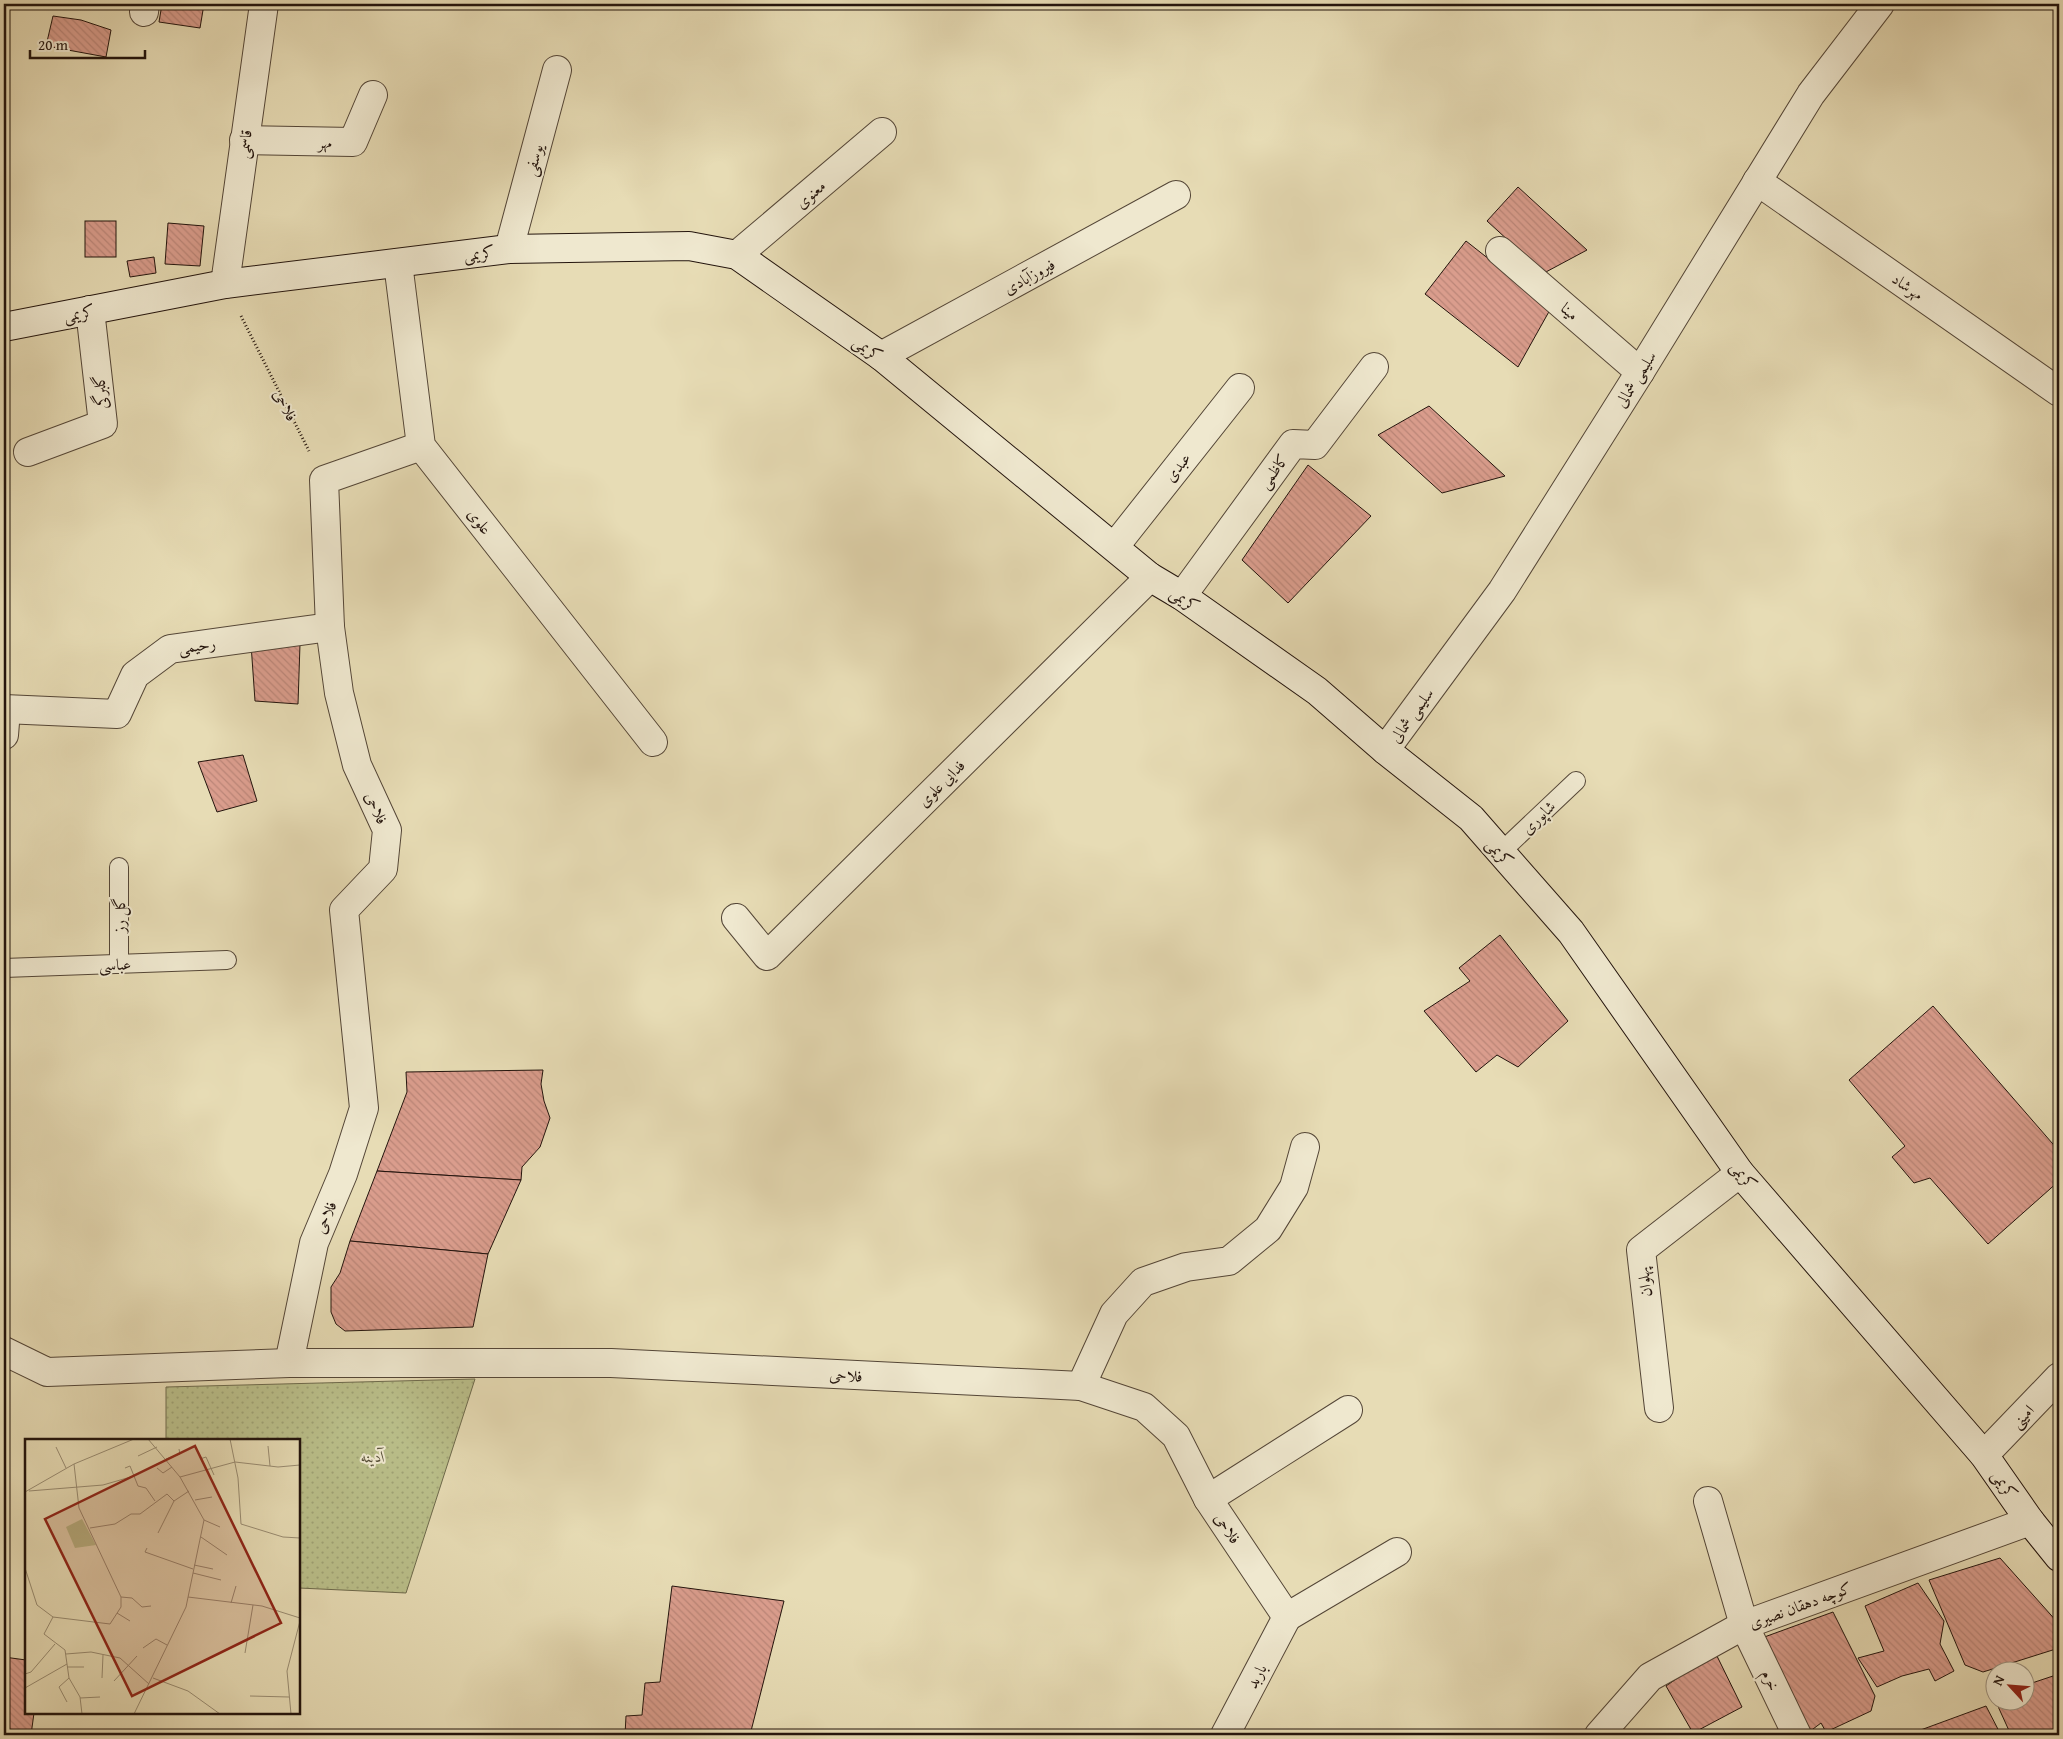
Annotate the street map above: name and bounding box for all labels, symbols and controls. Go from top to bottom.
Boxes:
scale bar [30,28,145,60]
text: 20 m [38,34,69,55]
street label: قاسمی [230,128,258,160]
street label: مهر [316,130,332,154]
street label: یوسفی [517,140,549,179]
street label: معنوی [789,174,831,214]
street label: کریمی [462,239,496,267]
street label: فیروزآبادی [999,252,1059,300]
street label: مهرشاد [1887,266,1929,306]
street label: مینا [1555,296,1585,326]
street label: کریمی [61,298,97,328]
street label: کریمی [848,329,888,367]
street label: سلیمی شمالی [1608,346,1662,412]
street label: گلبرگی [86,373,114,411]
street label: فلاحی [268,385,304,425]
street label: عبدی [1158,447,1196,487]
street label: کاظمی [1252,448,1294,494]
street label: علوی [462,503,498,539]
street label: کریمی [1165,580,1205,618]
street label: رحیمی [177,631,217,659]
street label: سلیمی شمالی [1383,683,1439,747]
street label: فدایی علوی [912,754,970,812]
street label: فلاحی [359,788,395,828]
street label: شاپوری [1515,795,1561,839]
street label: کریمی [1481,832,1519,872]
street label: گل رز [107,897,131,935]
street label: عباسی [98,951,132,977]
street label: کریمی [1725,1155,1763,1195]
street label: فلاحی [307,1197,343,1237]
street label: پهلوان [1630,1266,1658,1298]
street label: فلاحی [829,1362,863,1388]
street label: امینی [2005,1399,2039,1433]
inset map [25,1439,300,1714]
park label: آدینه [361,1444,385,1468]
street label: کریمی [1986,1464,2024,1504]
street label: فلاحی [1209,1508,1247,1548]
street label: کوچه دهقان نصیری [1745,1575,1855,1635]
street label: باربد [1240,1659,1272,1693]
north arrow [1986,1662,2036,1712]
street label: خرم [1753,1665,1786,1696]
text: N [1987,1671,2010,1689]

